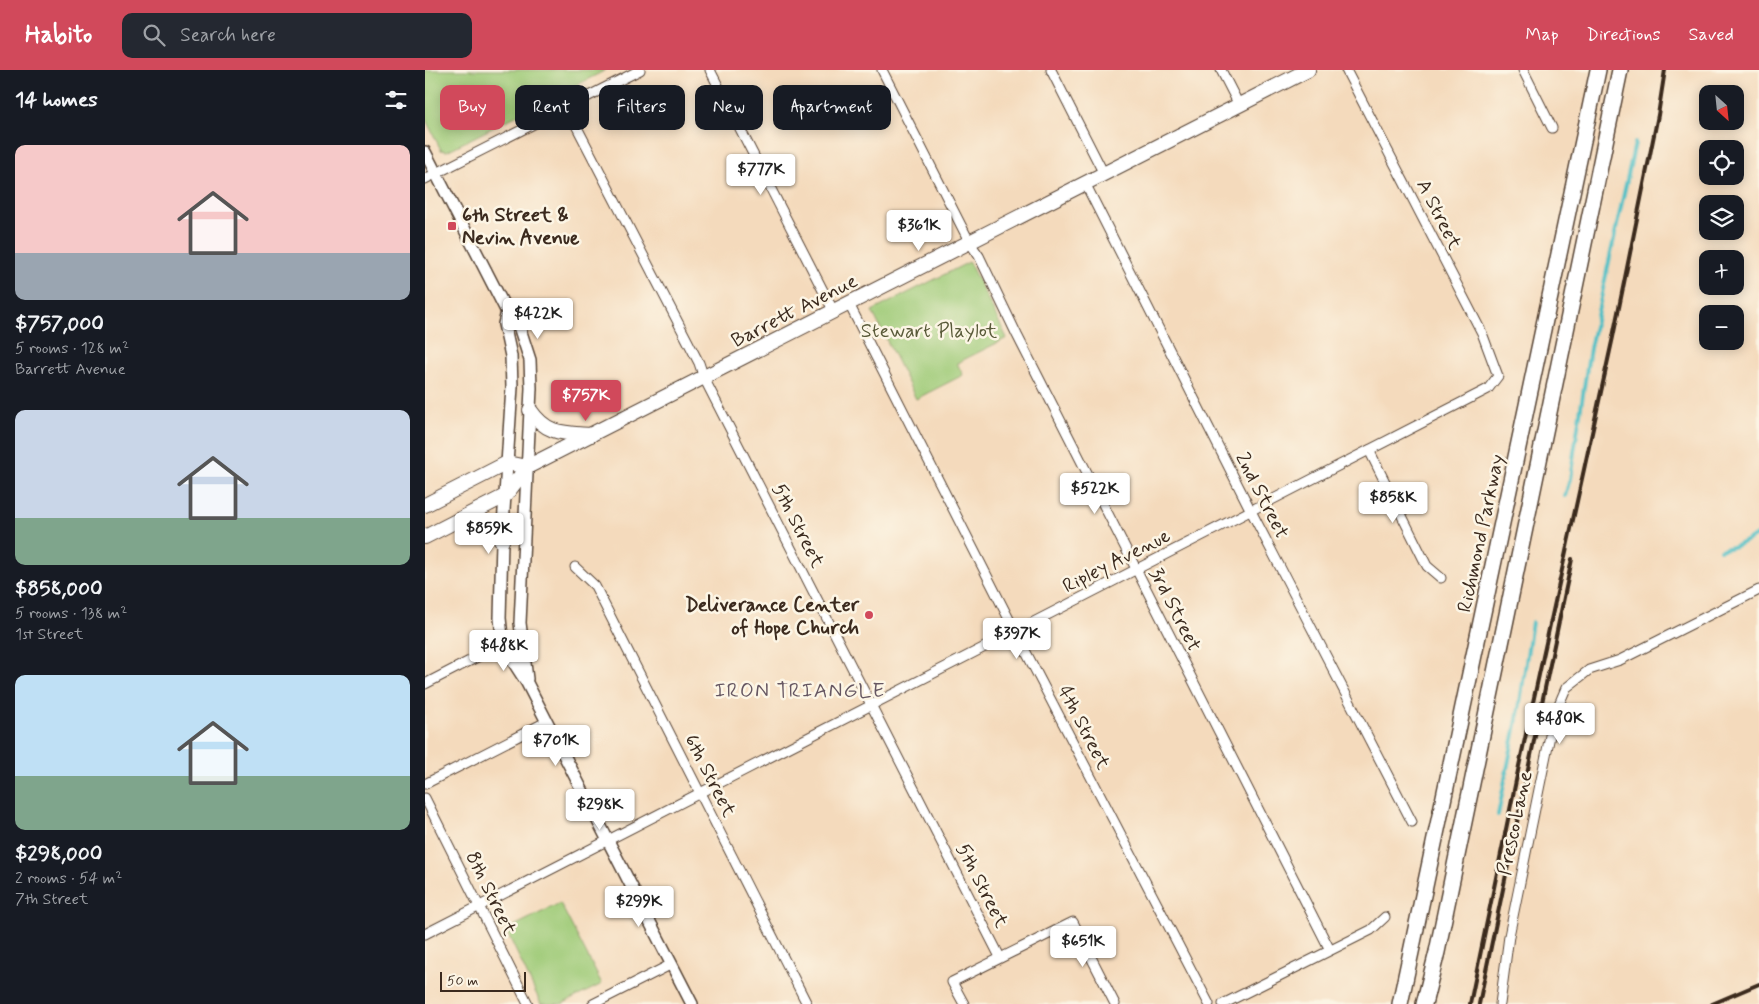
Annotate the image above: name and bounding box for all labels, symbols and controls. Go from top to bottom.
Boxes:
search box [122,13,472,58]
text: Habito [25,20,92,51]
icon: search [140,21,168,49]
text: Search here [180,23,276,48]
text: Map [1526,23,1559,47]
text: Directions [1587,23,1661,47]
text: Saved [1689,23,1734,47]
chip: Buy [440,85,505,130]
chip: Rent [515,85,589,130]
chip: Filters [599,85,685,130]
chip: New [695,85,763,130]
chip: Apartment [773,85,891,130]
north arrow [1699,85,1744,130]
map controls [1699,85,1744,350]
text: 14 homes [15,86,98,114]
icon: filters [382,86,410,114]
button: locate [1699,140,1744,185]
pin: $777K [726,154,796,196]
text: $777K [737,159,785,180]
street label: A Street [1409,175,1468,255]
icon: home [168,178,258,268]
button: layers [1699,195,1744,240]
place label: 6th Street & Nevin Avenue [462,202,580,252]
pin: $361K [884,210,954,252]
text: $361K [897,215,941,236]
marker: 6th Street & Nevin Avenue [446,220,458,232]
button: + [1699,250,1744,295]
street label: Barrett Avenue [727,268,863,355]
pin: $422K [503,298,573,340]
text: $422K [514,303,562,324]
button: − [1699,305,1744,350]
text: $757,000 [15,310,104,338]
park label: Stewart Playlot [861,318,997,345]
text: 5 rooms · 128 m² [15,338,129,359]
text: Barrett Avenue [15,359,126,380]
pin: $757K [551,380,621,422]
text: $757K [562,385,610,406]
icon: home [168,443,258,533]
street label: 2nd Street [1228,448,1295,544]
street label: Richmond Parkway [1452,452,1511,615]
pin: $522K [1060,472,1130,515]
text: $522K [1071,478,1119,499]
street label: 5th Street [765,479,831,573]
pin: $858K [1358,482,1428,524]
text: $858K [1370,487,1416,508]
pin: $859K [454,512,524,555]
text: $859K [466,518,512,539]
street label: Ripley Avenue [1058,523,1175,600]
street label: 3rd Street [1142,563,1207,656]
text: $858,000 [15,575,103,603]
place label: Deliverance Center of Hope Church [685,592,860,642]
text: 5 rooms · 138 m² [15,603,127,624]
marker: Deliverance Center of Hope Church [863,609,875,621]
pin: $397K [982,618,1052,660]
text: $397K [994,623,1040,644]
text: 1st Street [15,624,83,645]
pin: $488K [469,630,539,672]
text: $488K [480,635,528,656]
district label: IRON TRIANGLE [714,677,886,705]
street label: 4th Street [1051,681,1116,775]
pin: $480K [1525,702,1595,745]
icon: home [168,708,258,798]
text: $480K [1536,708,1584,729]
pin: $701K [521,724,591,767]
text: $701K [533,730,579,751]
street label: 6th Street [677,730,742,822]
street label: Presco Lane [1491,769,1540,878]
pin: $298K [565,788,635,831]
text: $298K [577,794,623,815]
street label: 5th Street [949,839,1015,933]
text: $298,000 [15,840,102,868]
street label: 8th Street [459,847,523,941]
text: 2 rooms · 54 m² [15,868,122,889]
pin: $299K [604,886,674,928]
text: 7th Street [15,889,88,910]
text: $299K [616,891,662,912]
pin: $651K [1048,926,1118,968]
text: $651K [1061,931,1105,952]
scale bar [440,969,526,992]
text: 50 m [447,972,478,990]

